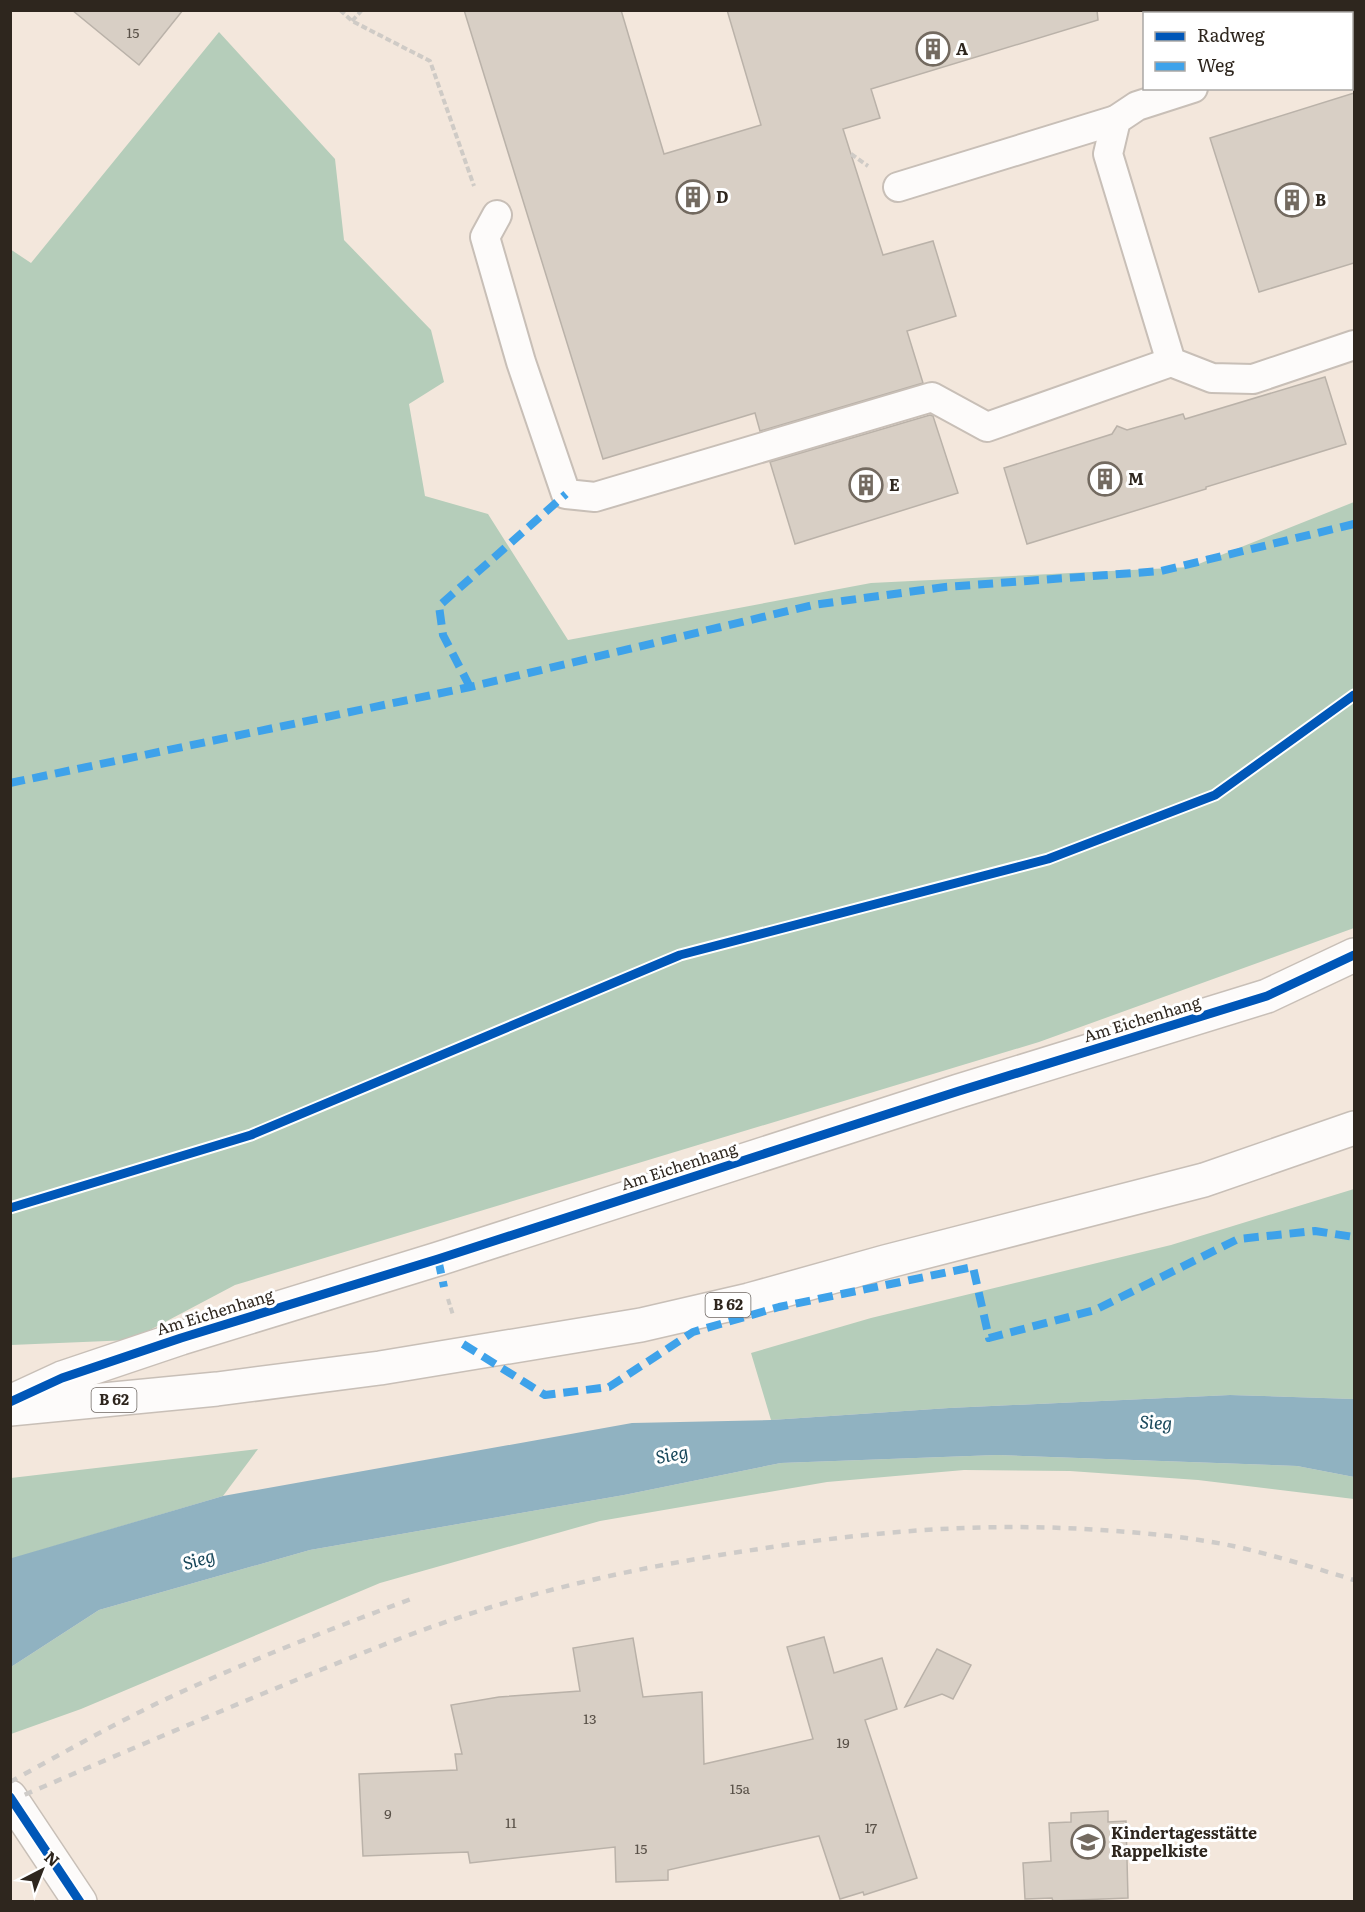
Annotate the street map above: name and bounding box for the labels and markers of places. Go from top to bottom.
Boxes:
building icon: A [915,31,951,67]
place label: A [956,36,968,60]
building icon: D [675,179,711,215]
building icon: B [1274,182,1310,218]
place label: D [716,184,728,208]
place label: B [1315,187,1326,211]
building icon: M [1087,461,1123,497]
place label: M [1128,466,1144,490]
building icon: E [848,467,884,503]
place label: E [889,472,900,496]
place label: Kindertagesstätte Rappelkiste [1111,1820,1257,1862]
school or university icon: Kindertagesstätte Rappelkiste [1070,1824,1106,1860]

